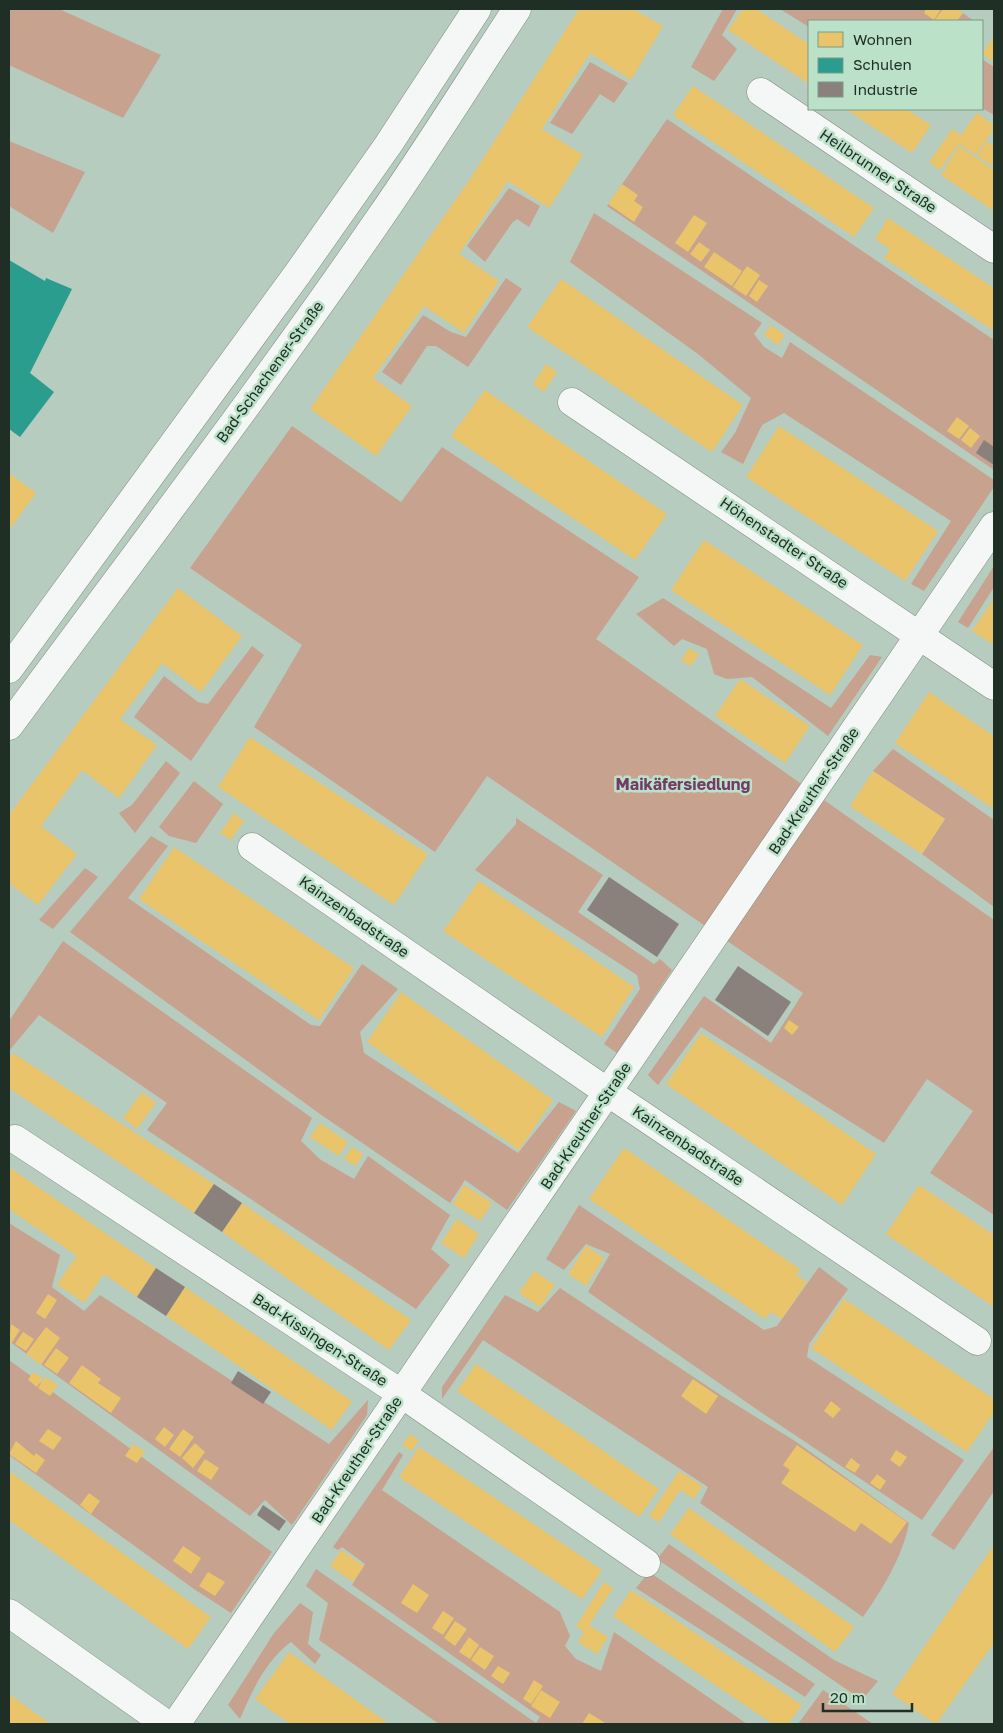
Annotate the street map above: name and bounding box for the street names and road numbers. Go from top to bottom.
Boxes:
street label: Heilbrunner Straße [817,124,941,216]
street label: Bad-Schachener-Straße [212,297,327,446]
street label: Höhenstadter Straße [717,493,852,592]
street label: Bad-Kreuther-Straße [764,724,862,857]
street label: Kainzenbadstraße [296,872,413,961]
street label: Bad-Kreuther-Straße [536,1059,634,1192]
street label: Kainzenbadstraße [630,1101,748,1189]
street label: Bad-Kissingen-Straße [250,1289,391,1390]
street label: Bad-Kreuther-Straße [307,1393,405,1526]

